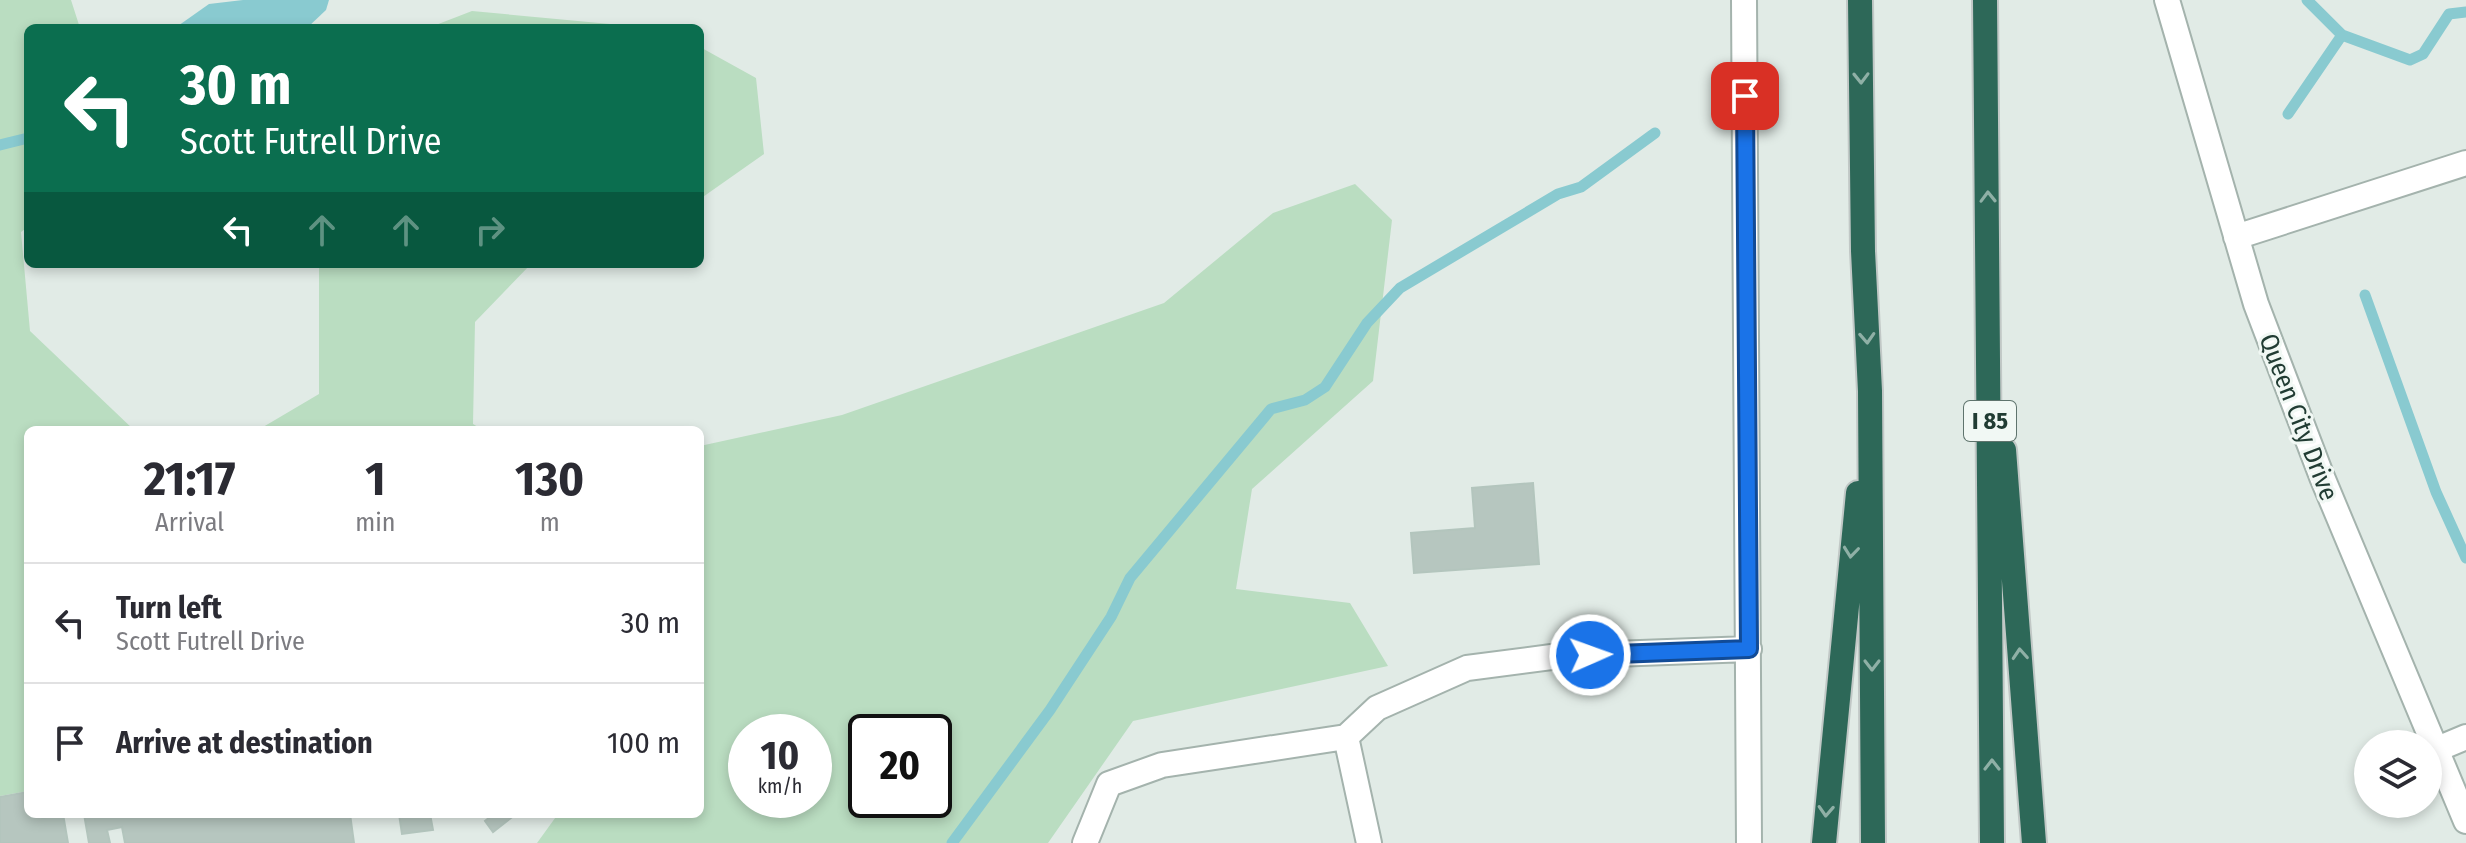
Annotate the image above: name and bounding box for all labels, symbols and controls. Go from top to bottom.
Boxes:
text: 30 m [180,52,291,119]
icon: left [48,56,152,160]
pin [1711,62,1779,130]
one-way arrow [1852,72,1870,85]
icon: arrive [1723,74,1767,118]
text: Scott Futrell Drive [180,120,442,164]
one-way arrow [1979,190,1997,203]
icon: left [216,208,260,252]
icon: ahead [300,208,344,252]
icon: ahead [384,208,428,252]
icon: right [468,208,512,252]
street label: Queen City Drive [2252,329,2345,505]
one-way arrow [1859,332,1876,345]
road number: I 85 [1964,401,2016,441]
text: 21:17 [144,450,236,508]
text: 1 [365,450,385,508]
text: 130 [515,450,584,508]
text: Arrival [155,507,224,538]
text: min [355,507,395,538]
text: m [540,507,560,538]
one-way arrow [1843,546,1860,559]
text: Turn left [116,590,222,626]
icon: left [48,601,92,645]
text: 30 m [621,605,680,641]
position arrow [1548,613,1632,697]
text: Scott Futrell Drive [116,626,305,657]
one-way arrow [2011,647,2028,660]
one-way arrow [1863,659,1881,672]
speed limit sign: 20 [848,714,952,818]
icon: arrive [48,721,92,765]
text: Arrive at destination [116,725,373,761]
text: 100 m [607,725,680,761]
map controls [2354,730,2442,818]
button: layers [2354,730,2442,818]
text: 10 [761,732,799,780]
one-way arrow [1983,758,2001,771]
text: km/h [758,774,802,798]
one-way arrow [1818,805,1835,818]

